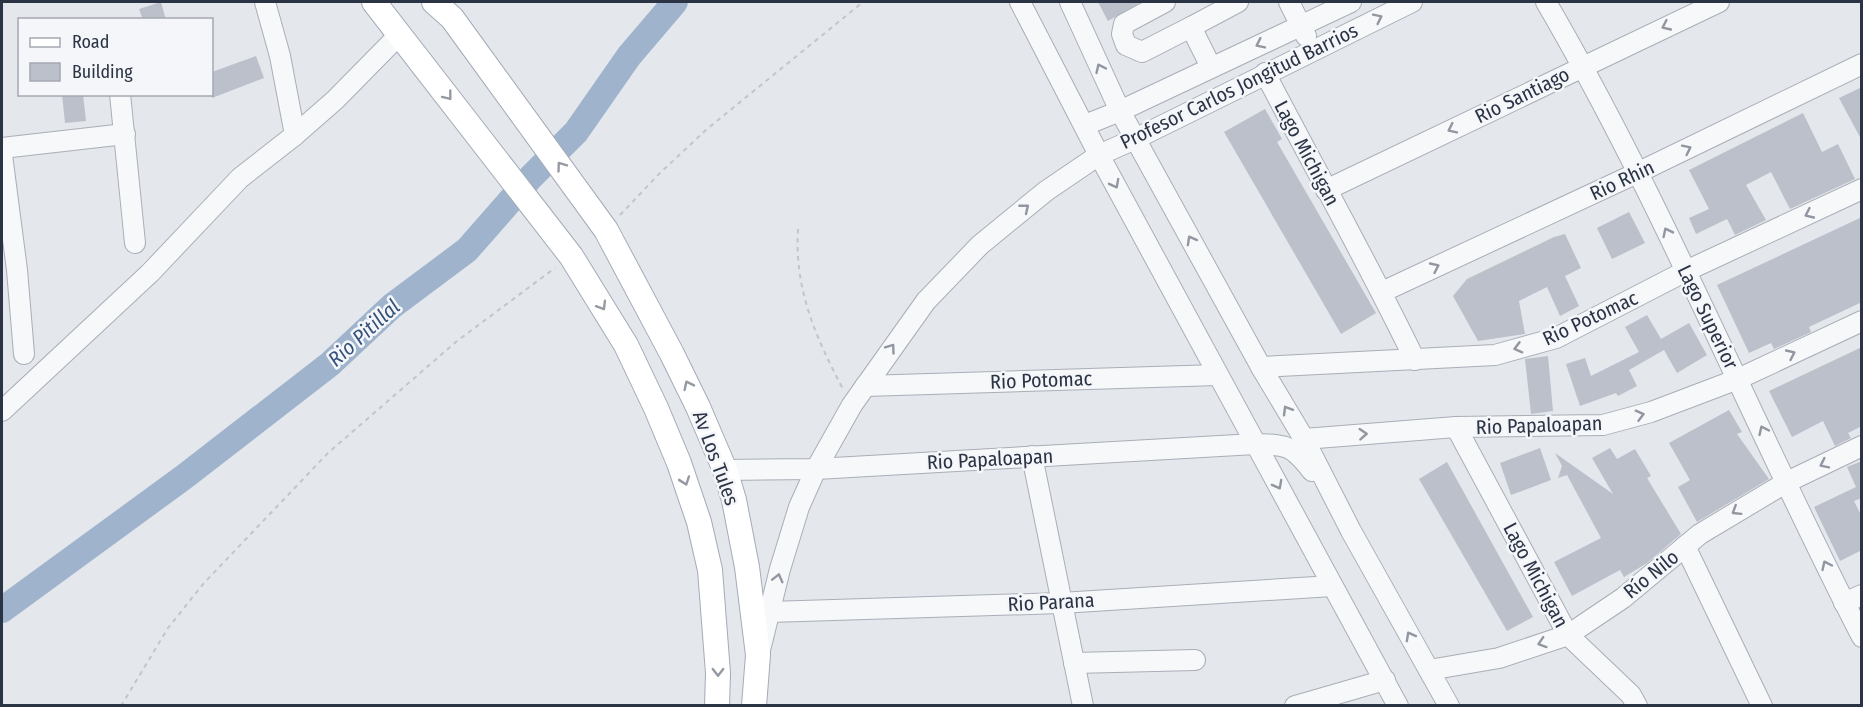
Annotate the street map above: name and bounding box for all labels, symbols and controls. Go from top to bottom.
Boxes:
one-way arrow [1372,13,1383,25]
legend [18,18,213,96]
street label: Profesor Carlos Jongitud Barrios [1116,18,1362,154]
one-way arrow [1661,19,1672,31]
text: Road [72,31,109,53]
one-way arrow [1256,36,1267,48]
text: Building [72,61,133,83]
street label: Rio Santiago [1471,62,1573,128]
one-way arrow [1095,63,1107,74]
one-way arrow [440,89,451,100]
street label: Lago Michigan [1269,96,1345,210]
one-way arrow [1448,122,1459,133]
one-way arrow [1681,144,1692,156]
street label: Rio Rhin [1586,155,1658,205]
one-way arrow [557,161,568,172]
one-way arrow [1108,178,1119,188]
one-way arrow [1018,204,1029,215]
one-way arrow [1804,206,1815,218]
one-way arrow [1662,227,1674,238]
one-way arrow [1187,236,1198,246]
street label: Lago Superior [1672,261,1744,373]
one-way arrow [1428,263,1439,275]
street label: Rio Potomac [1539,285,1642,350]
water label: Rio Pitillal [323,294,405,372]
one-way arrow [594,300,606,310]
one-way arrow [1513,341,1523,354]
one-way arrow [884,344,895,355]
one-way arrow [1785,349,1796,361]
street label: Rio Potomac [990,366,1093,394]
one-way arrow [683,381,695,392]
one-way arrow [1282,406,1294,416]
street label: Av Los Tules [688,407,744,509]
one-way arrow [1635,409,1645,422]
street label: Rio Papaloapan [1475,411,1603,439]
one-way arrow [1758,426,1770,437]
one-way arrow [1358,428,1367,441]
street label: Rio Papaloapan [926,444,1054,474]
one-way arrow [1820,456,1831,468]
one-way arrow [678,476,691,486]
one-way arrow [1271,479,1282,489]
one-way arrow [1732,503,1742,515]
street label: Lago Michigan [1498,518,1574,632]
street label: Río Nilo [1619,545,1683,603]
one-way arrow [1822,561,1834,572]
one-way arrow [770,573,783,583]
street label: Rio Parana [1007,588,1095,616]
one-way arrow [1406,632,1417,642]
one-way arrow [1537,636,1548,649]
one-way arrow [712,668,724,677]

